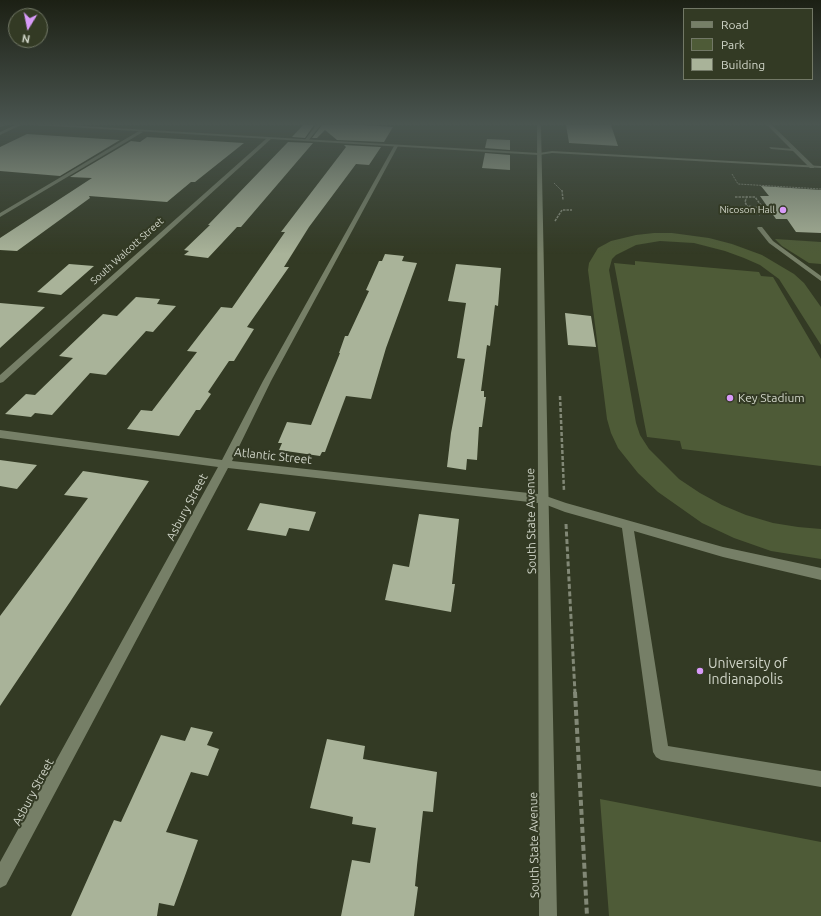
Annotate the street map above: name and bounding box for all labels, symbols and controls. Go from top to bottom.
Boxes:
north arrow [8,8,48,48]
legend [683,8,813,80]
text: Road [721,18,749,31]
text: N [21,32,31,45]
text: Park [721,38,745,51]
text: Building [721,58,765,71]
place label: Nicoson Hall [719,204,775,216]
marker: Nicoson Hall [778,205,788,215]
street label: South Walcott Street [88,215,166,287]
place label: Key Stadium [738,391,805,405]
marker: Key Stadium [725,393,735,403]
street label: Atlantic Street [233,445,313,467]
street label: South State Avenue [523,468,539,574]
street label: Asbury Street [163,471,211,543]
place label: University of Indianapolis [708,655,787,688]
marker: University of Indianapolis [695,666,705,676]
street label: Asbury Street [9,756,57,828]
street label: South State Avenue [526,792,542,898]

